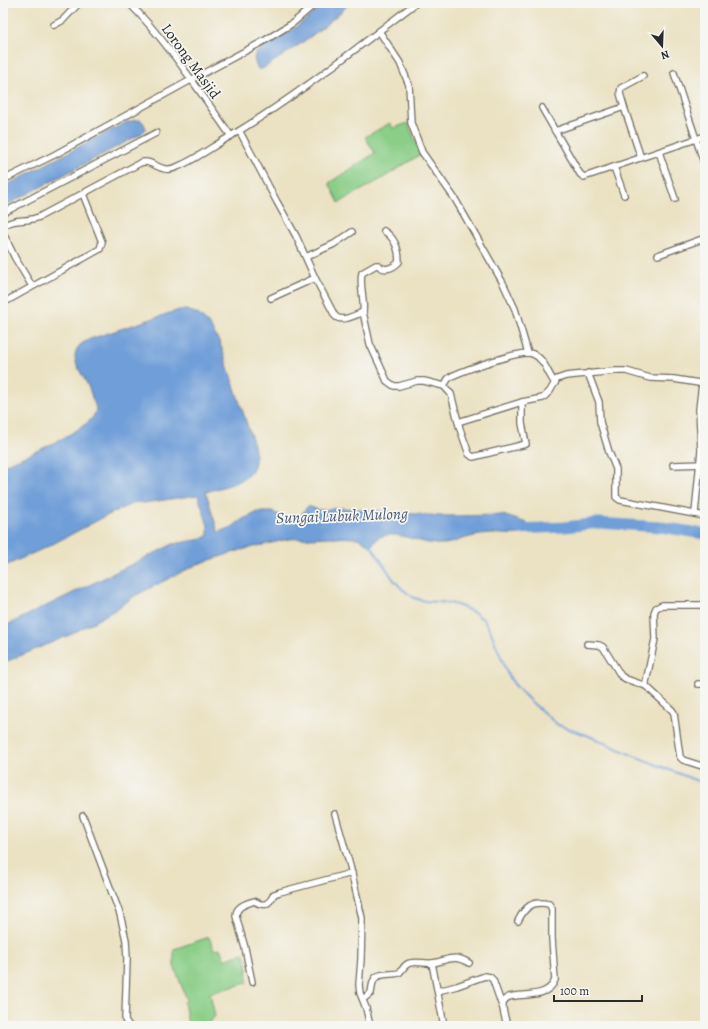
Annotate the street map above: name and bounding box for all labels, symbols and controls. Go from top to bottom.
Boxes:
street label: Lorong Masjid [157,19,226,103]
north arrow [642,26,682,66]
text: N [659,47,671,63]
water label: Sungai Lubuk Mulong [276,503,408,529]
scale bar [554,977,642,1003]
text: 100 m [560,983,589,999]

